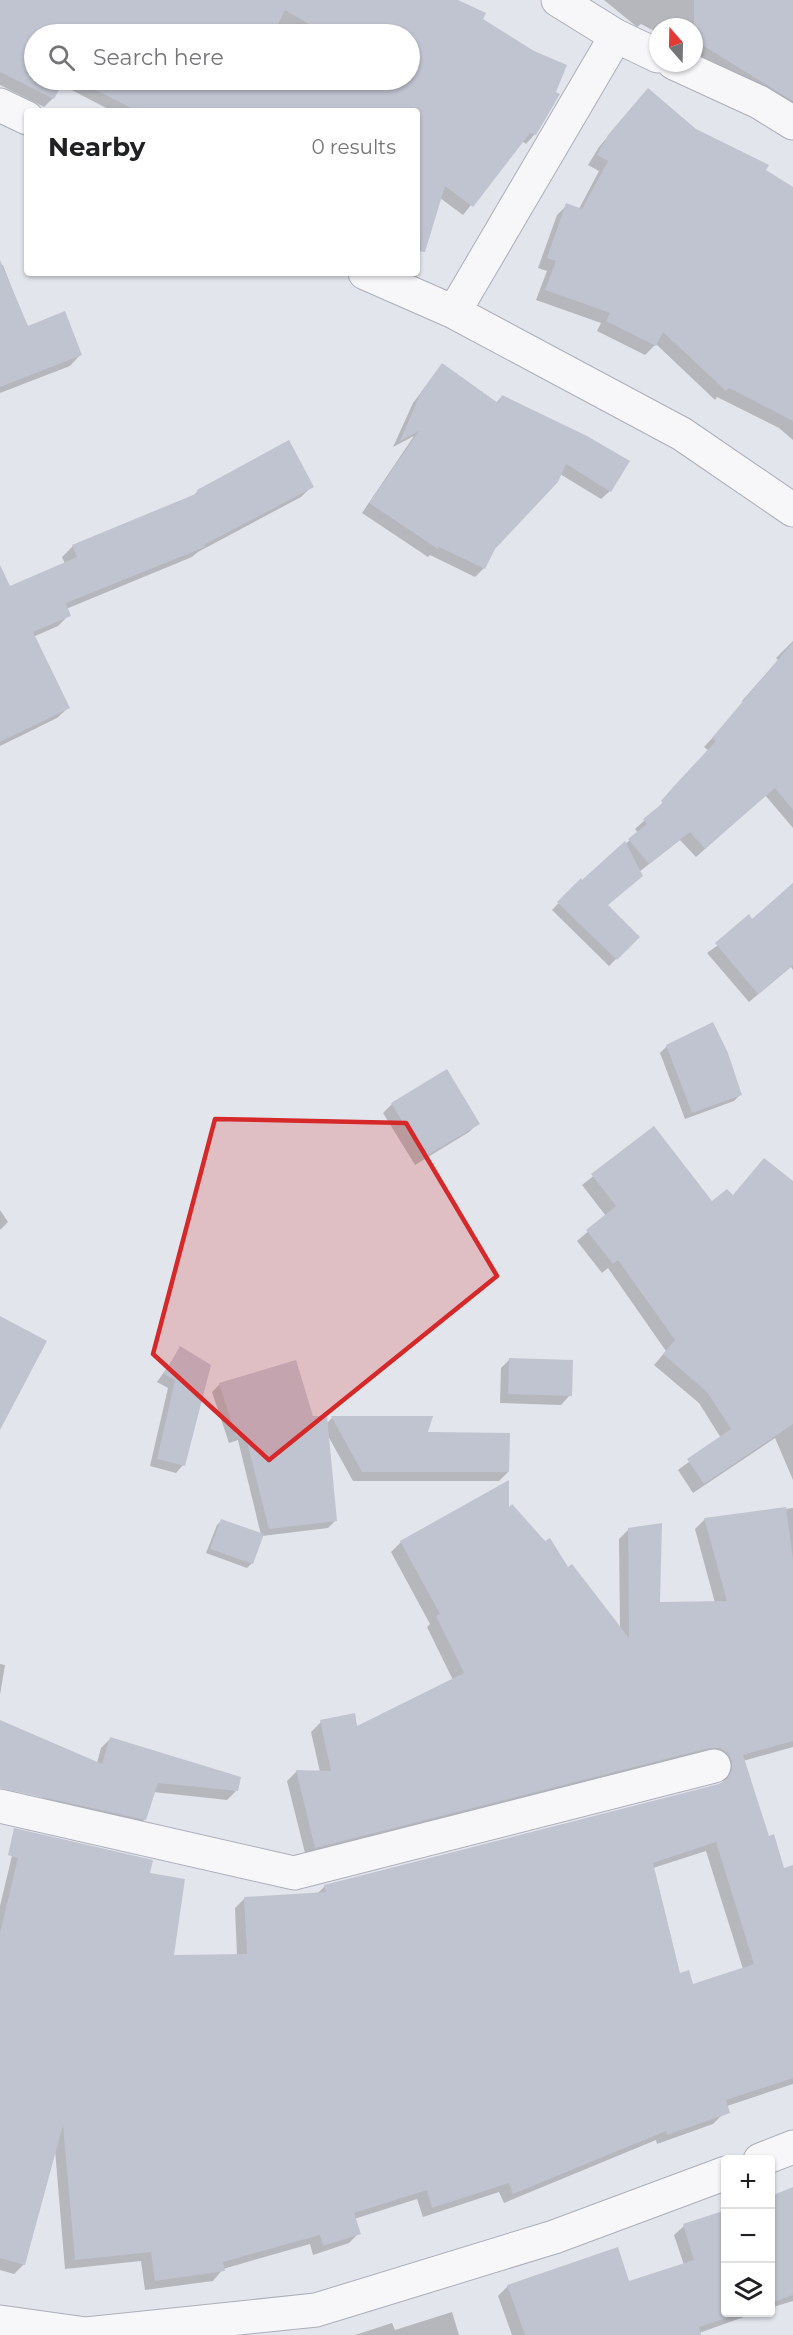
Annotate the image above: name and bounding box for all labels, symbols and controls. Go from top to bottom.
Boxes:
north arrow [649,18,703,72]
search box [24,24,420,90]
icon: search [45,41,78,74]
text: Search here [93,44,224,71]
text: Nearby [48,131,145,163]
text: 0 results [311,135,396,159]
map controls [721,2155,775,2317]
button: + [721,2155,775,2209]
button: − [721,2209,775,2263]
button: layers [721,2263,775,2317]

